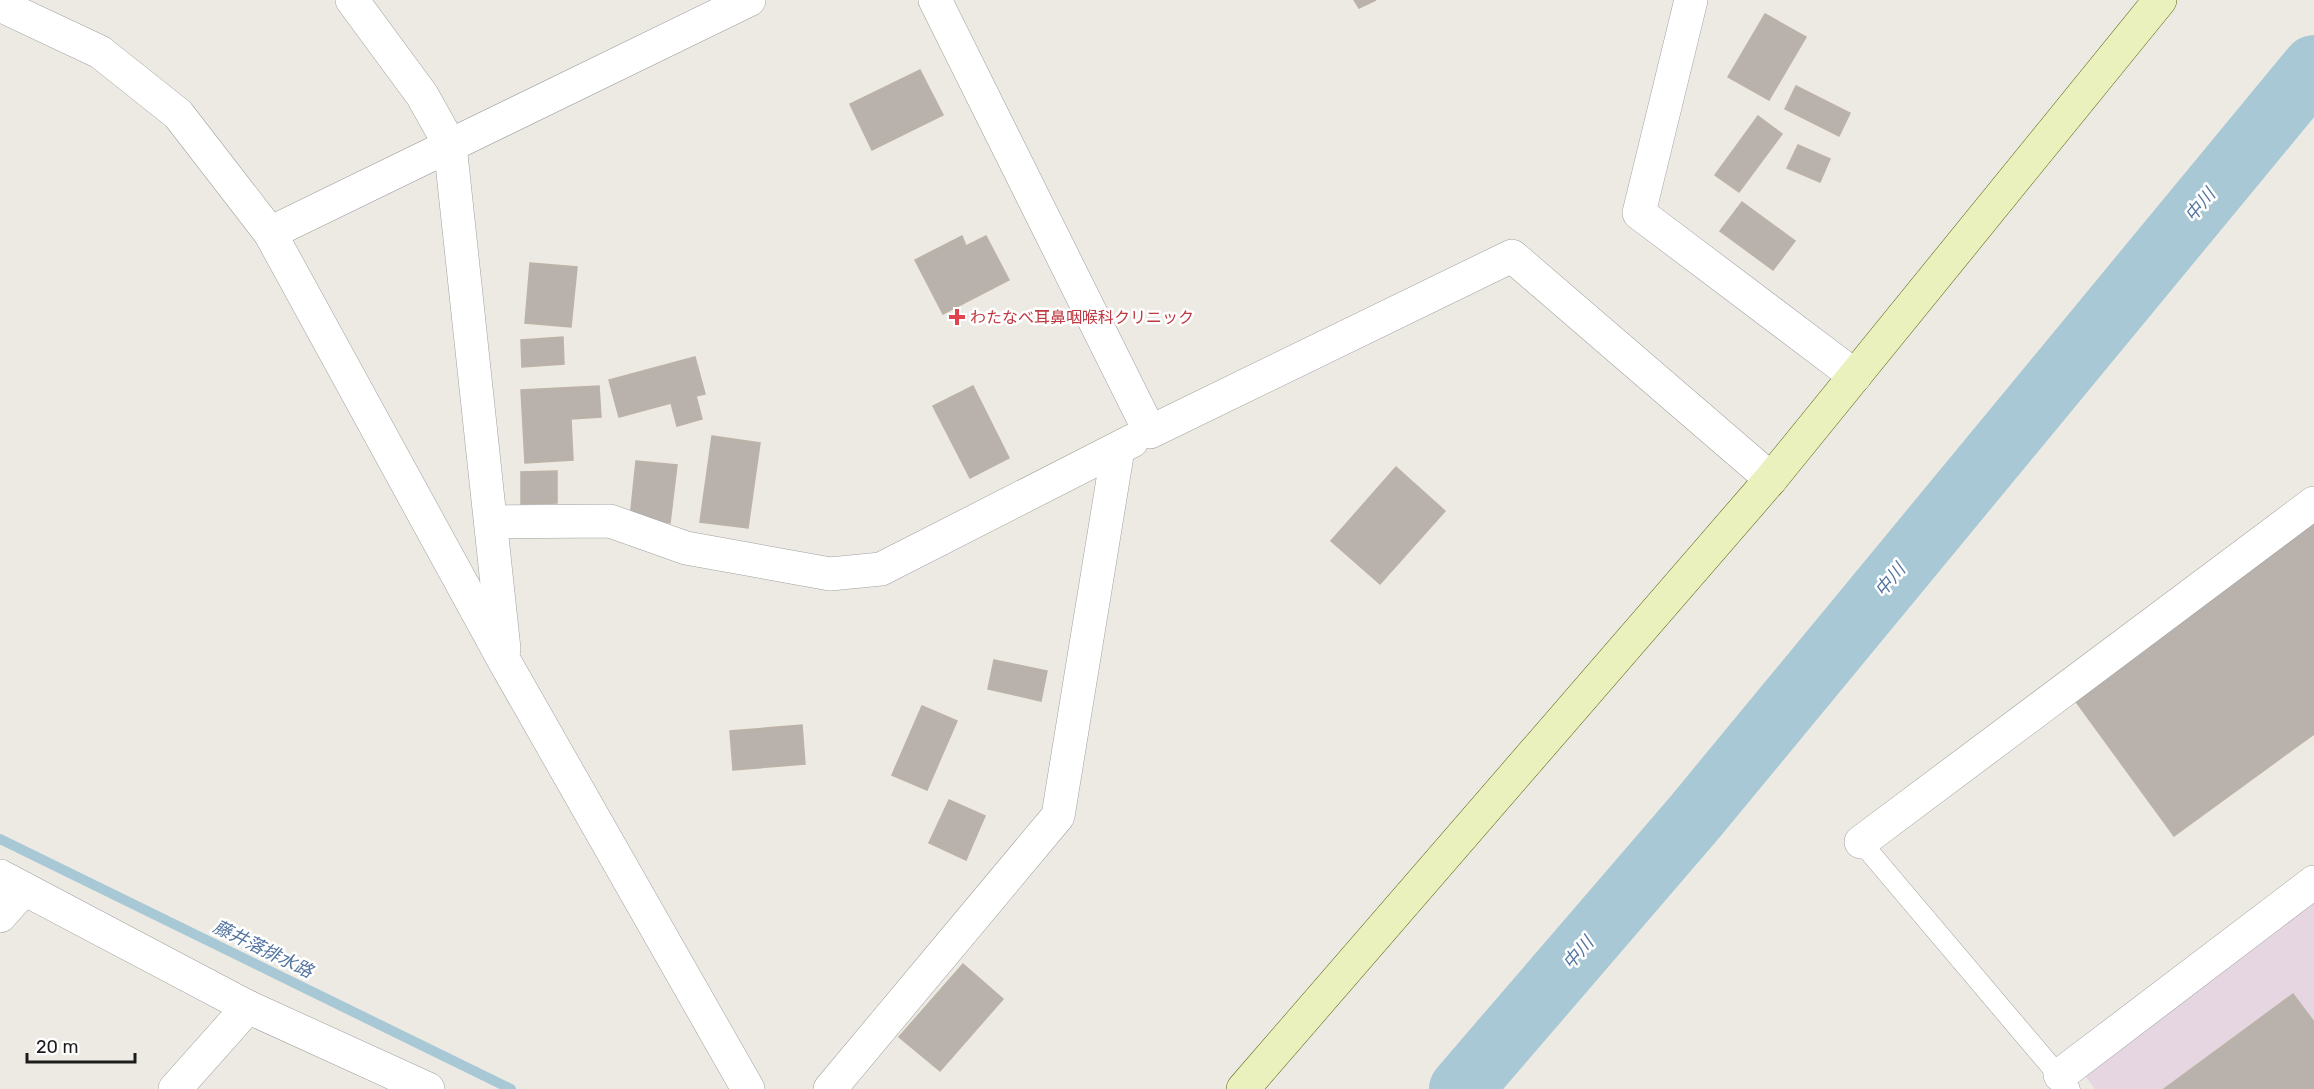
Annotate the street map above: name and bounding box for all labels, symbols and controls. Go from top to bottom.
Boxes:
water label: 中川 [2180,183,2221,226]
marker: わたなべ耳鼻咽喉科クリニック [948,308,966,326]
place label: わたなべ耳鼻咽喉科クリニック [970,308,1194,327]
water label: 中川 [1870,558,1911,601]
water label: 藤井落排水路 [210,915,318,983]
water label: 中川 [1558,931,1599,974]
scale bar [27,1026,135,1064]
text: 20 m [36,1036,78,1058]

